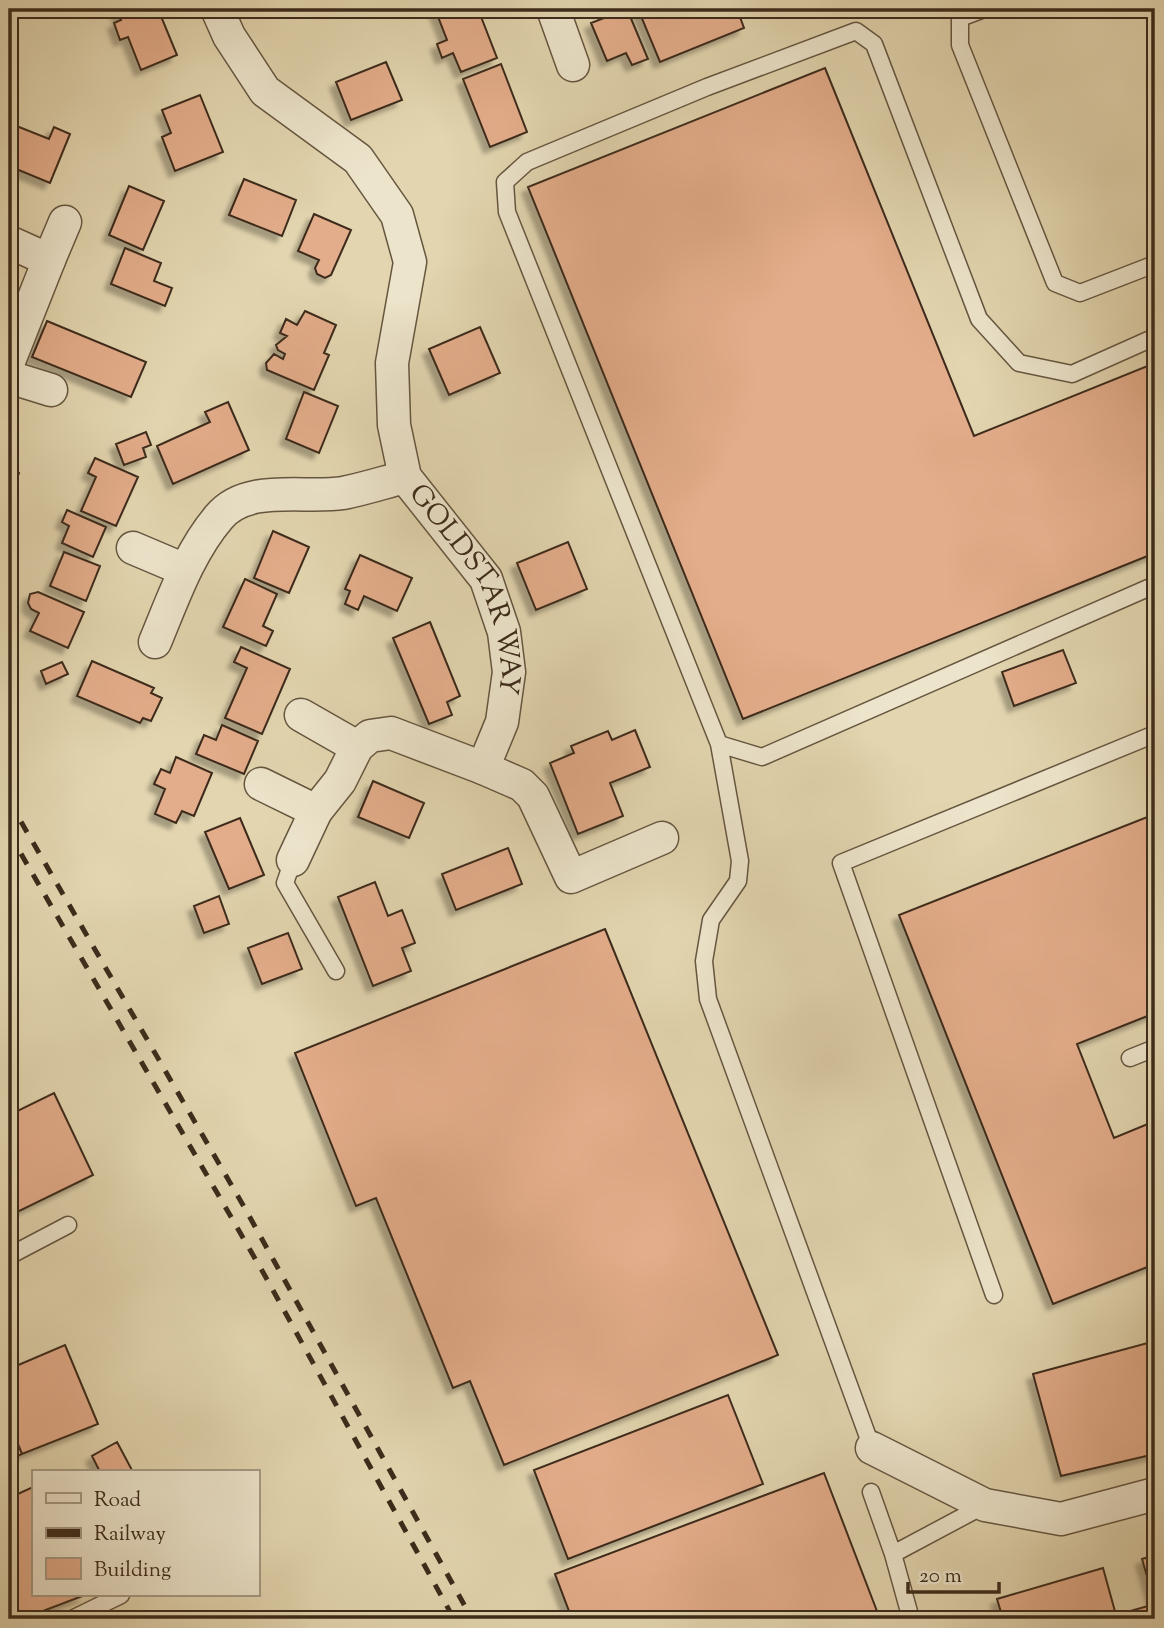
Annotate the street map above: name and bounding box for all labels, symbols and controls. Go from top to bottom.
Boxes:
street label: GOLDSTAR WAY [398,476,530,697]
legend [32,1470,259,1596]
text: Road [94,1486,141,1516]
text: Railway [94,1520,166,1550]
scale bar [908,1551,1000,1595]
text: Building [94,1556,171,1586]
text: 20 m [919,1562,962,1592]

